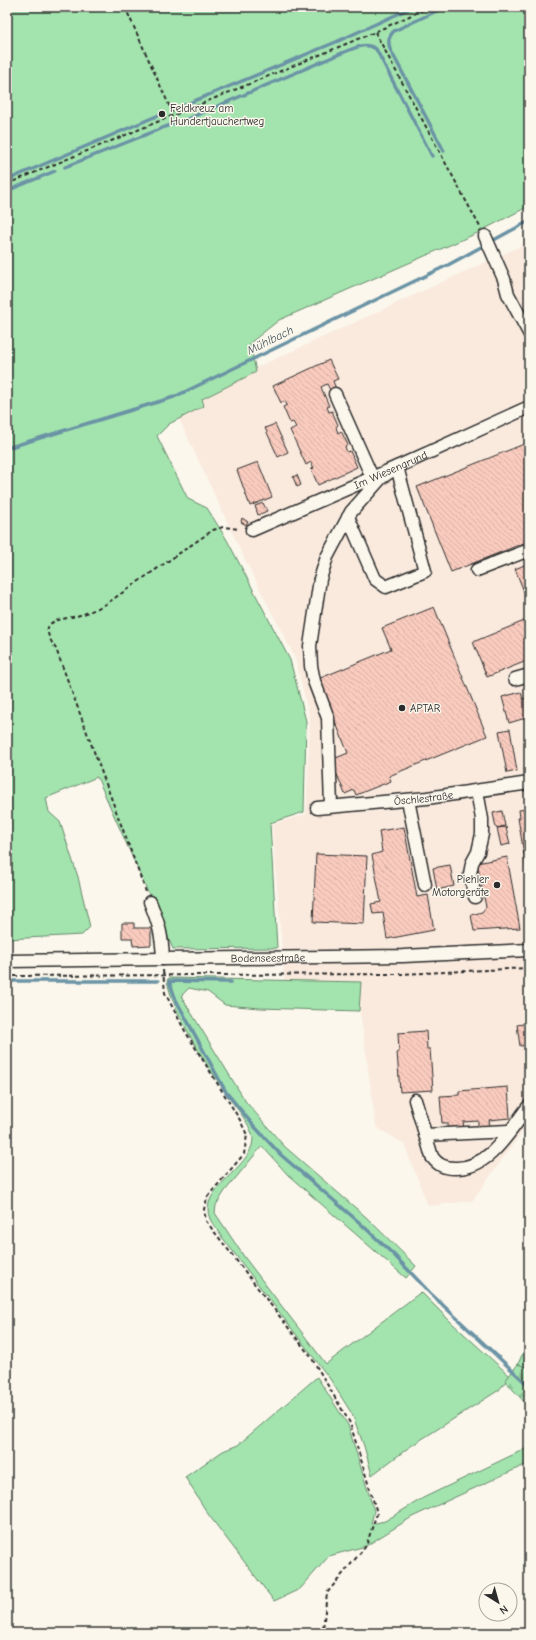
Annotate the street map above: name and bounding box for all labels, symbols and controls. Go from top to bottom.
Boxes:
place label: Feldkreuz am Hundertjauchertweg [170,102,264,128]
marker: Feldkreuz am Hundertjauchertweg [157,109,167,119]
water label: Mühlbach [243,323,296,358]
street label: Im Wiesengrund [352,448,429,492]
place label: APTAR [410,702,441,715]
marker: APTAR [397,703,407,713]
street label: Öschlestraße [393,788,455,808]
place label: Piehler Motorgeräte [432,873,490,899]
marker: Piehler Motorgeräte [492,880,502,890]
street label: Bodenseestraße [231,951,306,965]
north arrow [478,1582,518,1622]
text: N [497,1602,510,1617]

